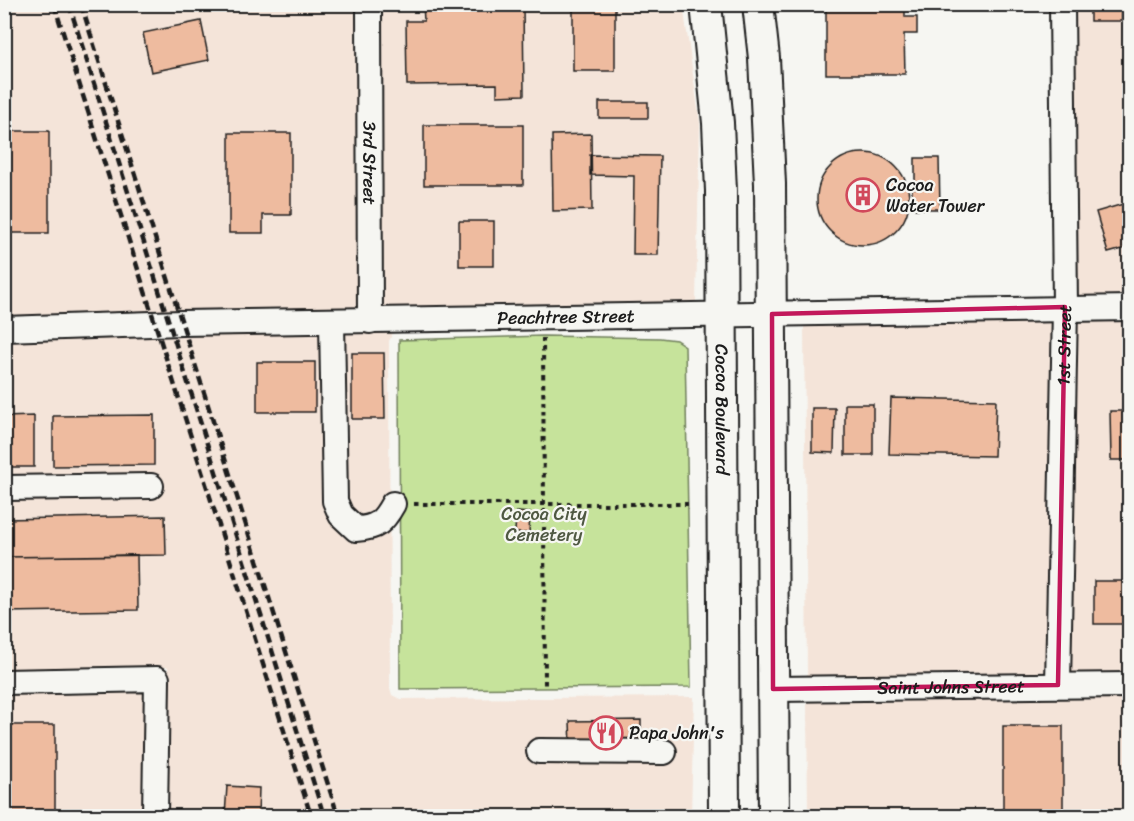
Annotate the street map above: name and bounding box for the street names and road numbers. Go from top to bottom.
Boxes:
street label: 3rd Street [353,121,386,205]
street label: Peachtree Street [497,300,635,334]
street label: 1st Street [1048,304,1081,386]
street label: Cocoa Boulevard [706,344,738,476]
street label: Saint Johns Street [877,670,1025,704]

